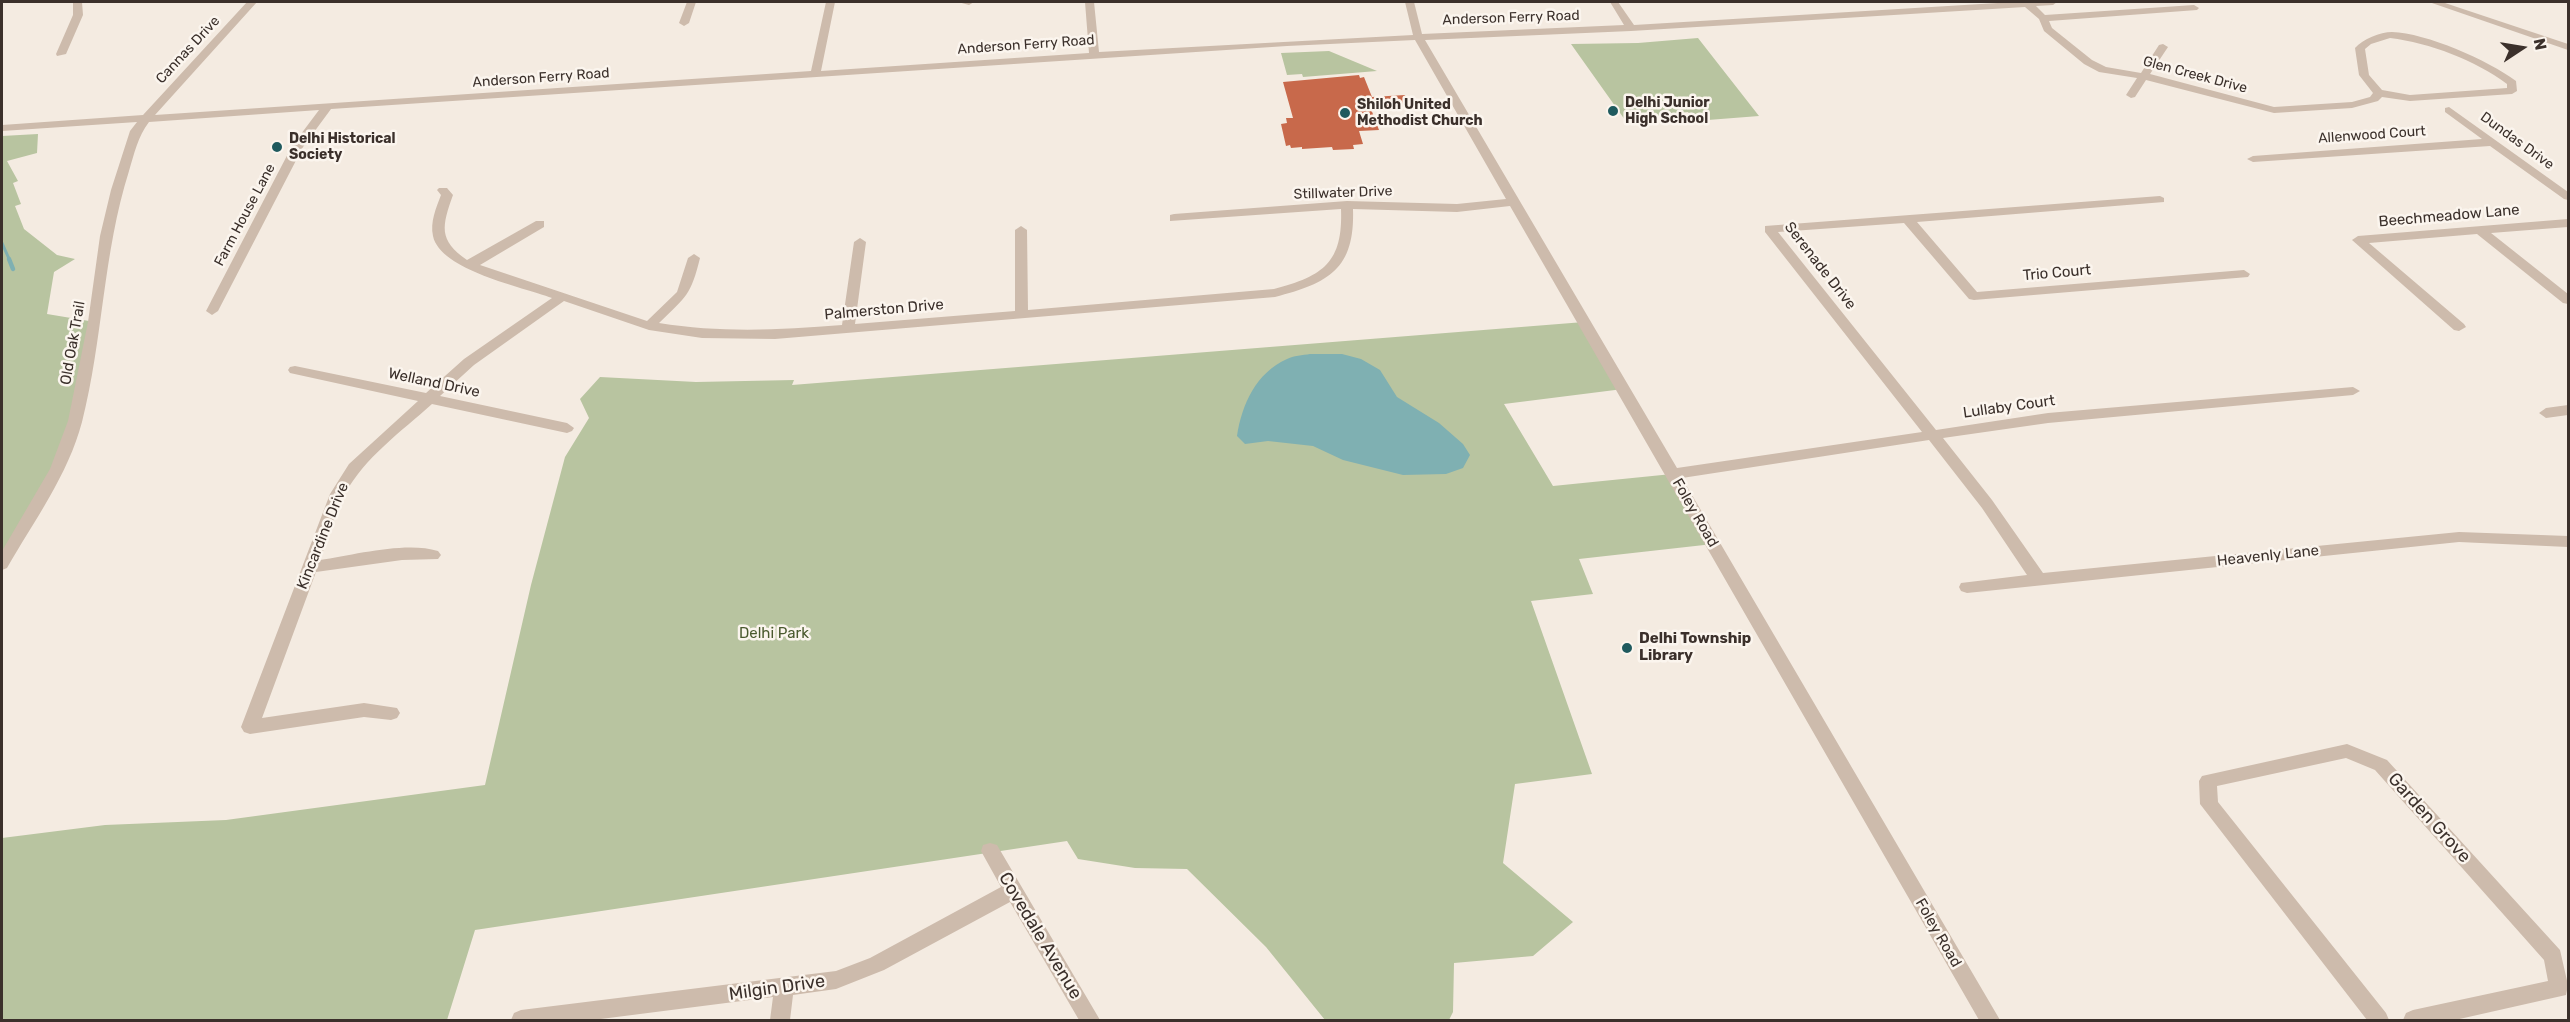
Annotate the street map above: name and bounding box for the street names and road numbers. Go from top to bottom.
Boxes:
street label: Anderson Ferry Road [1442,7,1580,29]
street label: Cannas Drive [153,13,223,87]
street label: Anderson Ferry Road [957,32,1095,58]
street label: Glen Creek Drive [2141,53,2249,97]
street label: Anderson Ferry Road [472,65,610,91]
street label: Dundas Drive [2477,109,2557,173]
street label: Allenwood Court [2318,123,2426,147]
street label: Farm House Lane [211,161,279,269]
street label: Stillwater Drive [1293,183,1393,203]
street label: Beechmeadow Lane [2378,201,2520,231]
street label: Serenade Drive [1780,219,1860,313]
street label: Trio Court [2022,261,2092,285]
street label: Palmerston Drive [824,296,944,324]
street label: Old Oak Trail [57,300,89,386]
street label: Welland Drive [386,364,482,402]
street label: Lullaby Court [1962,392,2056,422]
street label: Foley Road [1668,475,1722,551]
street label: Kincardine Drive [293,480,353,592]
street label: Heavenly Lane [2216,542,2320,570]
street label: Garden Grove [2383,769,2475,867]
street label: Covedale Avenue [994,869,1086,1003]
street label: Foley Road [1911,895,1965,971]
street label: Milgin Drive [728,971,826,1005]

